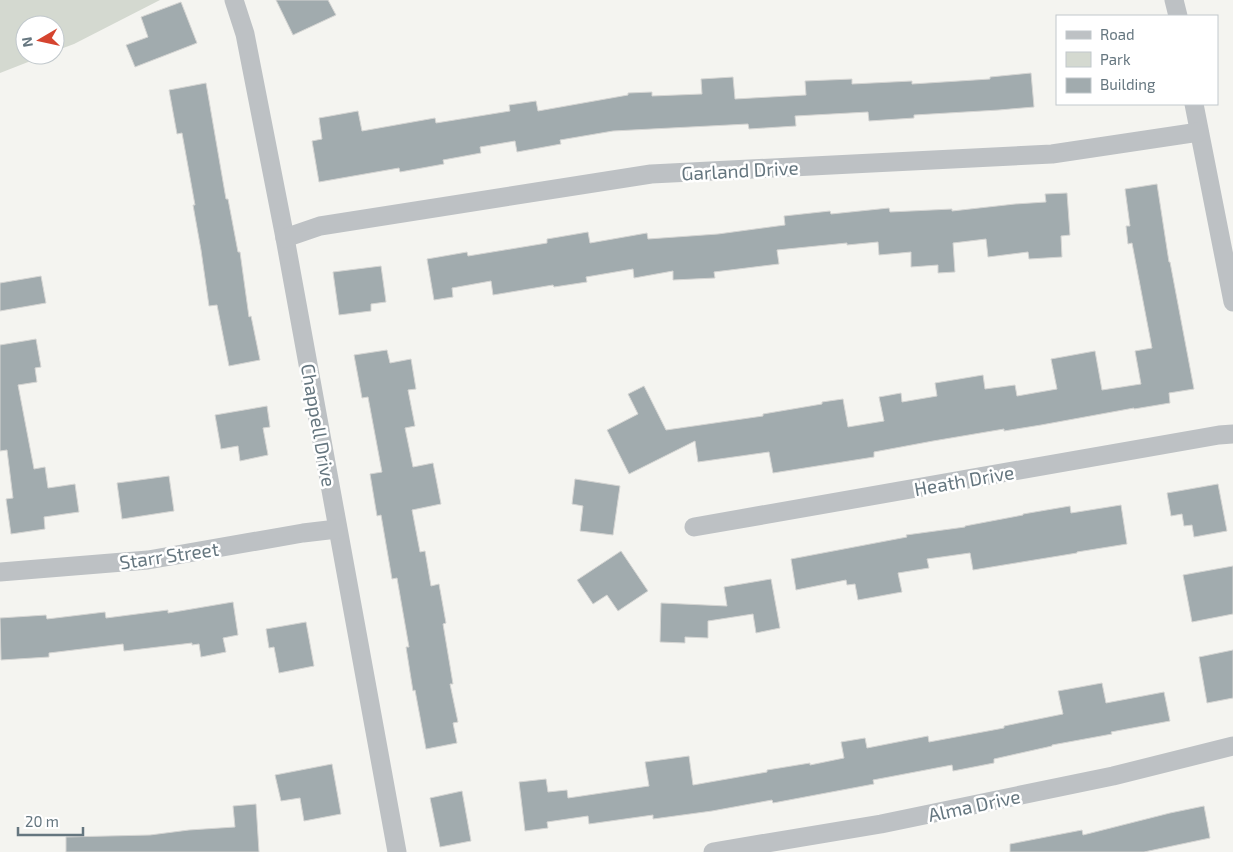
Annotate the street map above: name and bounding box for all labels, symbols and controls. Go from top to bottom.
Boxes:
north arrow [15,15,65,65]
legend [1056,15,1218,105]
text: Road [1100,25,1135,43]
text: N [17,36,36,48]
text: Park [1100,50,1131,68]
text: Building [1100,75,1156,93]
street label: Garland Drive [681,155,799,185]
street label: Chappell Drive [297,362,341,488]
street label: Heath Drive [912,460,1016,500]
street label: Starr Street [118,537,220,573]
street label: Alma Drive [926,784,1022,826]
scale bar [18,804,82,836]
text: 20 m [25,812,59,830]

